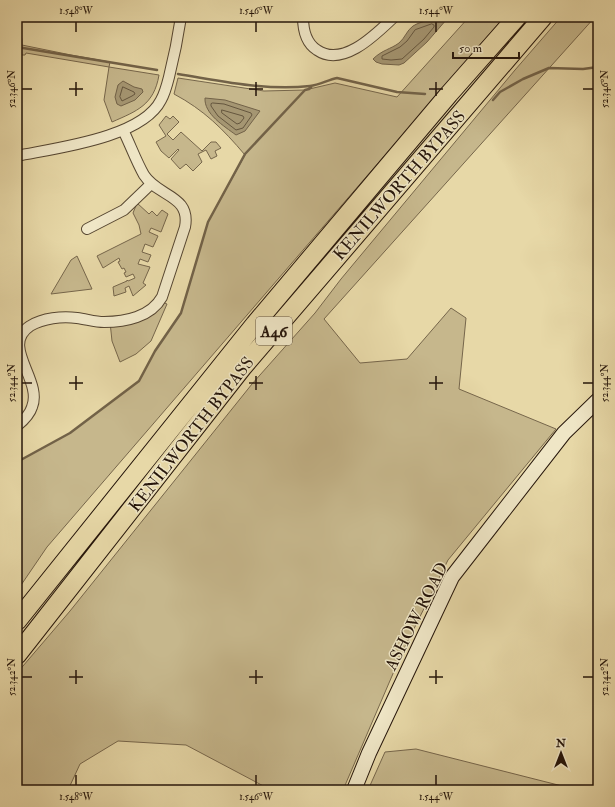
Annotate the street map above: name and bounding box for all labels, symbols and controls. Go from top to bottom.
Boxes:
text: 1.548°W [59,5,93,17]
text: 1.546°W [239,5,274,17]
text: 1.544°W [419,5,454,17]
scale bar [453,34,519,60]
text: 50 m [459,41,483,56]
text: 52.346°N [6,70,18,108]
text: 52.346°N [599,70,611,108]
street label: KENILWORTH BYPASS [329,106,470,264]
road number: A46 [256,317,292,345]
street label: KENILWORTH BYPASS [124,352,259,516]
text: 52.344°N [6,364,18,402]
text: 52.344°N [599,364,611,402]
street label: ASHOW ROAD [380,559,453,675]
text: 52.342°N [6,658,18,696]
text: 52.342°N [599,658,611,696]
north arrow [541,733,581,773]
text: N [555,737,567,750]
text: 1.548°W [59,791,93,803]
text: 1.546°W [239,791,274,803]
text: 1.544°W [419,791,454,803]

